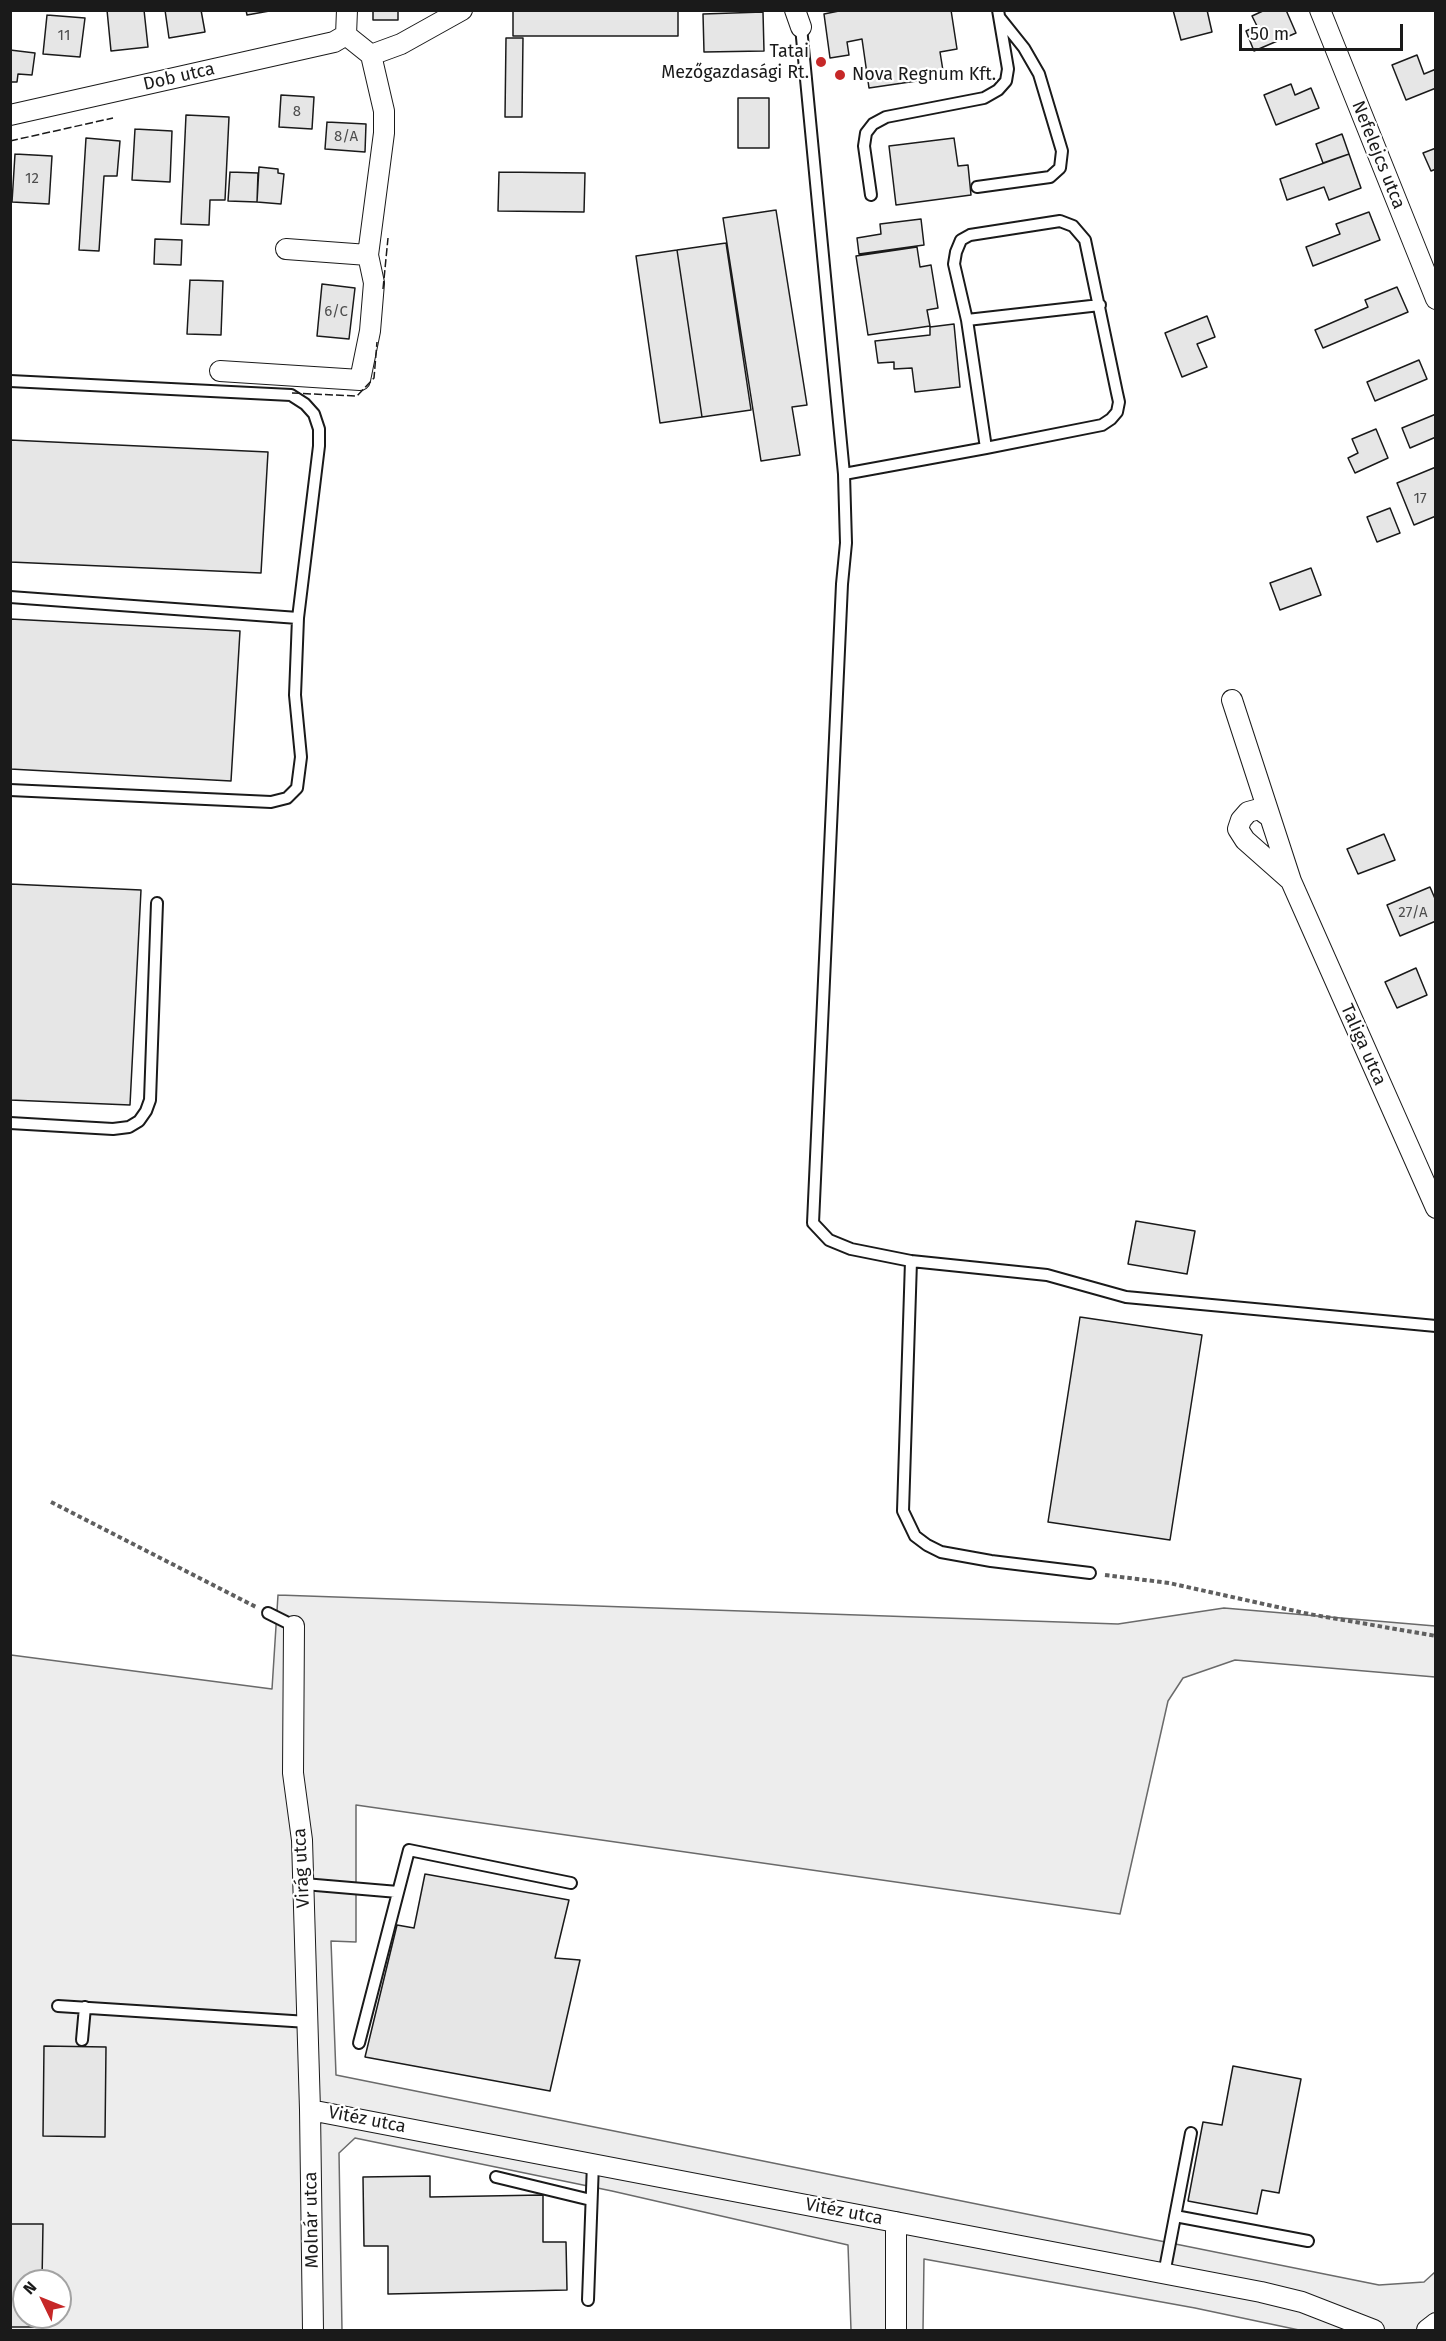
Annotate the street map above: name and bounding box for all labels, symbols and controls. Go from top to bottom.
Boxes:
scale bar [1242,12,1406,50]
text: 50 m [1250,23,1289,45]
house number: 11 [58,27,70,45]
place label: Tatai Mezőgazdasági Rt. [661,41,809,84]
marker: Tatai Mezőgazdasági Rt. [814,55,828,69]
street label: Dob utca [141,58,217,96]
place label: Nova Regnum Kft. [852,64,996,86]
marker: Nova Regnum Kft. [833,68,847,82]
street label: Nefelejcs utca [1347,98,1409,212]
house number: 8 [293,103,301,121]
house number: 8/A [334,128,358,146]
house number: 12 [25,170,39,188]
house number: 6/C [324,303,348,321]
house number: 17 [1413,490,1427,508]
house number: 27/A [1398,904,1428,922]
street label: Taliga utca [1335,1001,1391,1089]
street label: Virág utca [289,1827,315,1909]
street label: Vitéz utca [326,2102,408,2138]
street label: Molnár utca [300,2171,324,2269]
street label: Vitéz utca [803,2194,885,2230]
north arrow [12,2269,72,2329]
text: N [19,2277,40,2298]

